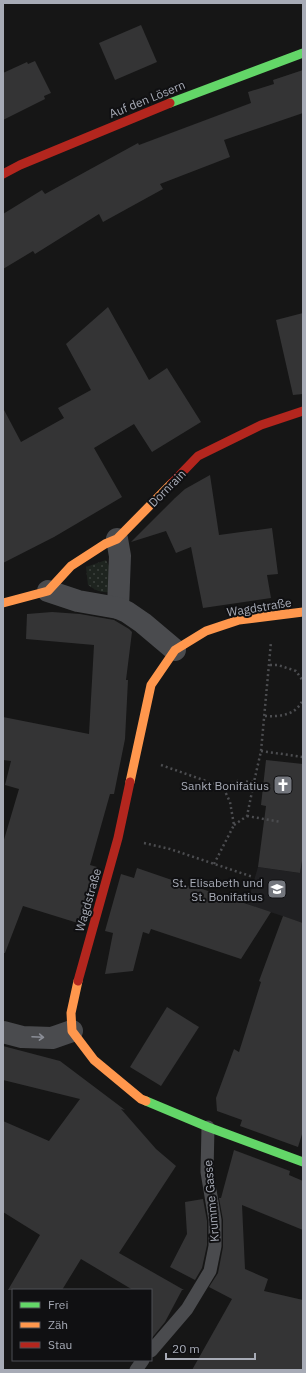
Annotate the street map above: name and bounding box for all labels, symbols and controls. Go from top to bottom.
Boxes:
street label: Auf den Lösern [107,77,187,121]
street label: Dornrain [145,466,189,510]
street label: Wagdstraße [226,594,293,620]
church icon: Sankt Bonifatius [272,774,294,796]
place label: Sankt Bonifatius [181,778,269,793]
street label: Wagdstraße [72,866,104,933]
place label: St. Elisabeth und St. Bonifatius [172,875,263,904]
school or university icon: St. Elisabeth und St. Bonifatius [266,878,288,900]
one-way arrow [31,1034,44,1041]
street label: Krumme Gasse [200,1159,222,1243]
legend [12,1289,152,1361]
text: Frei [48,1297,68,1312]
text: Zäh [48,1317,68,1332]
scale bar [166,1335,255,1361]
text: Stau [48,1337,72,1352]
text: 20 m [172,1341,200,1356]

